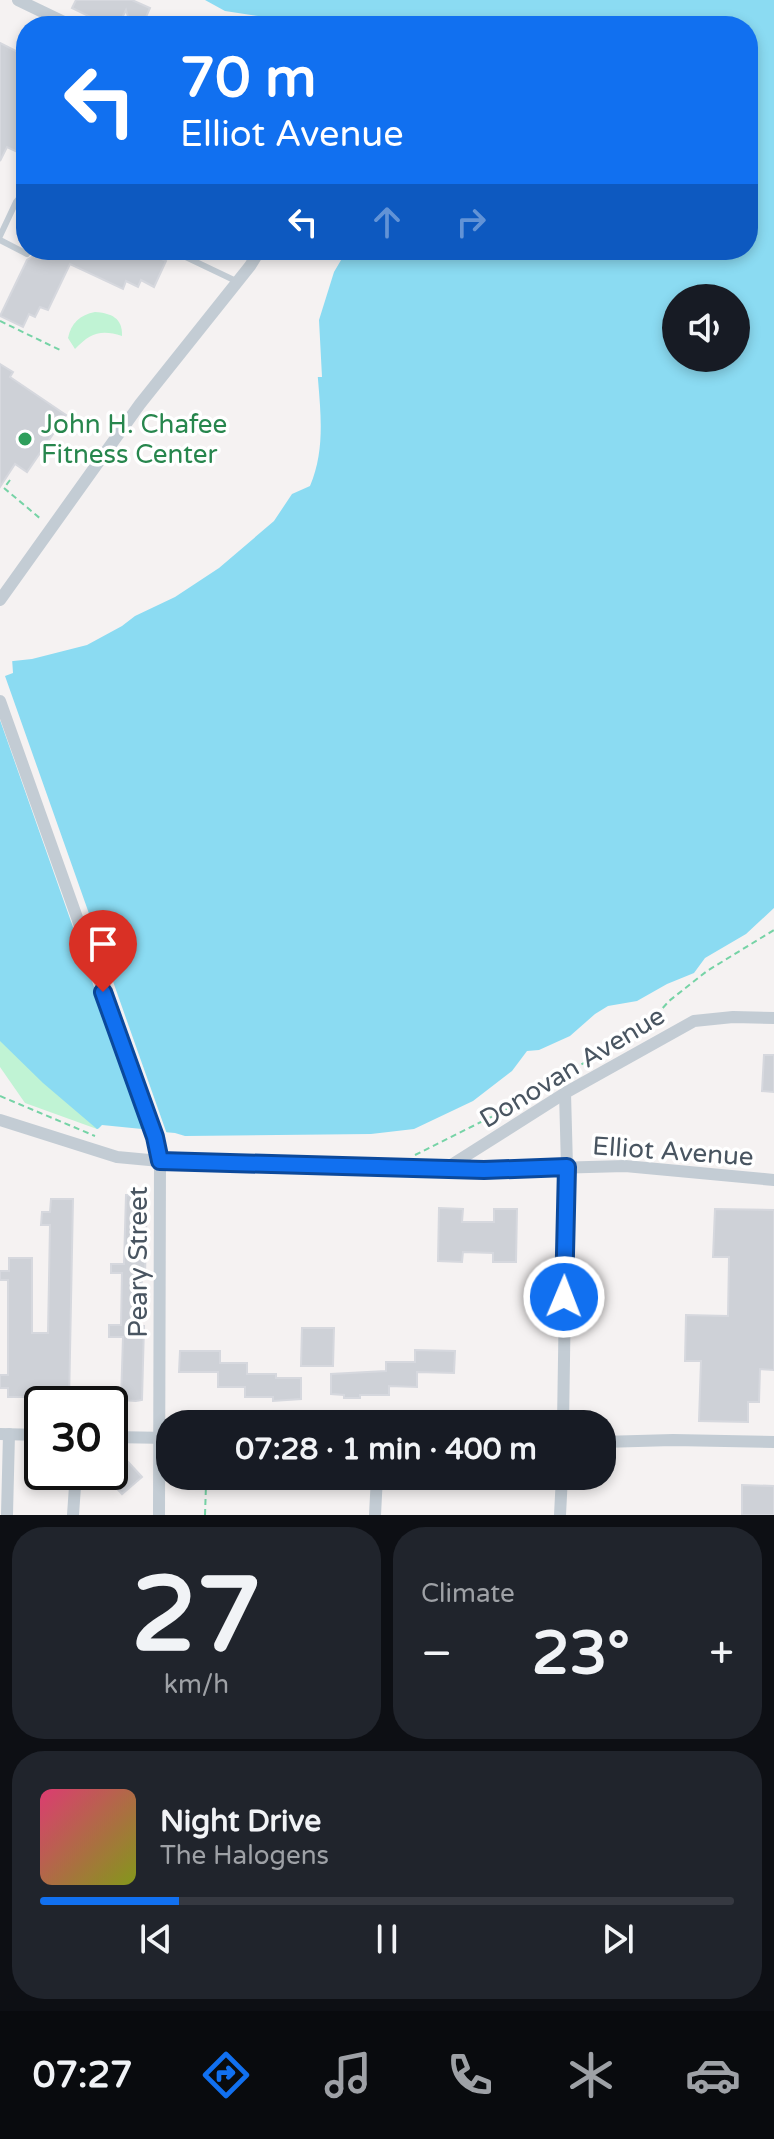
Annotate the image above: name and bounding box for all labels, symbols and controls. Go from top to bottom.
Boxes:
text: 70 m [180,45,316,112]
icon: left [48,48,152,152]
text: Elliot Avenue [180,113,404,156]
icon: left [281,200,325,244]
icon: ahead [365,200,409,244]
icon: right [449,200,493,244]
map controls [662,284,750,372]
button: sound [662,284,750,372]
place label: John H. Chafee Fitness Center [41,409,227,470]
marker: John H. Chafee Fitness Center [16,430,34,448]
pin [69,910,137,992]
icon: arrive [81,922,125,966]
street label: Donovan Avenue [474,1000,670,1135]
street label: Elliot Avenue [591,1130,755,1173]
street label: Peary Street [123,1186,154,1338]
position arrow [522,1255,606,1339]
speed limit sign: 30 [24,1386,128,1490]
text: 07:28 · 1 min · 400 m [235,1431,537,1468]
text: 27 [131,1554,262,1679]
text: Climate [421,1578,515,1609]
text: 23° [532,1618,630,1690]
text: − [421,1628,452,1681]
text: + [709,1628,734,1681]
text: km/h [164,1669,229,1700]
text: Night Drive [160,1803,321,1840]
text: The Halogens [160,1840,329,1871]
icon: previous [134,1917,178,1961]
icon: pause [365,1917,409,1961]
icon: next [596,1917,640,1961]
icon: directions [198,2047,254,2103]
icon: music [320,2047,376,2103]
icon: phone [442,2047,498,2103]
icon: climate [563,2047,619,2103]
icon: car [685,2047,741,2103]
text: 07:27 [33,2054,133,2097]

